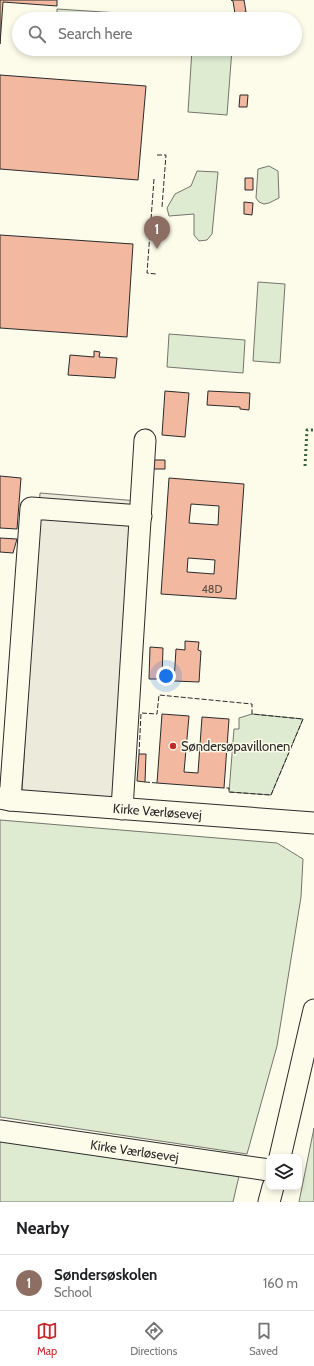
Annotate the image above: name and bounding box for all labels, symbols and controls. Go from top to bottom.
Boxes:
search box [12,12,302,56]
icon: search [26,23,48,45]
text: Search here [58,25,133,43]
pin: 1 [144,216,170,249]
house number: 48D [201,582,223,596]
your location [156,666,176,686]
place label: Søndersøpavillonen [181,738,290,754]
marker: Søndersøpavillonen [168,741,178,751]
street label: Kirke Værløsevej [112,800,202,823]
street label: Kirke Værløsevej [89,1136,180,1166]
map controls [266,1154,302,1190]
button: layers [266,1154,302,1190]
text: Nearby [16,1218,69,1238]
text: Søndersøskolen [54,1266,157,1284]
text: 1 [27,1275,31,1291]
text: 160 m [263,1275,298,1291]
text: School [54,1284,92,1300]
tab: Map [36,1320,58,1358]
tab: Directions [130,1320,177,1358]
tab: Saved [249,1320,278,1358]

